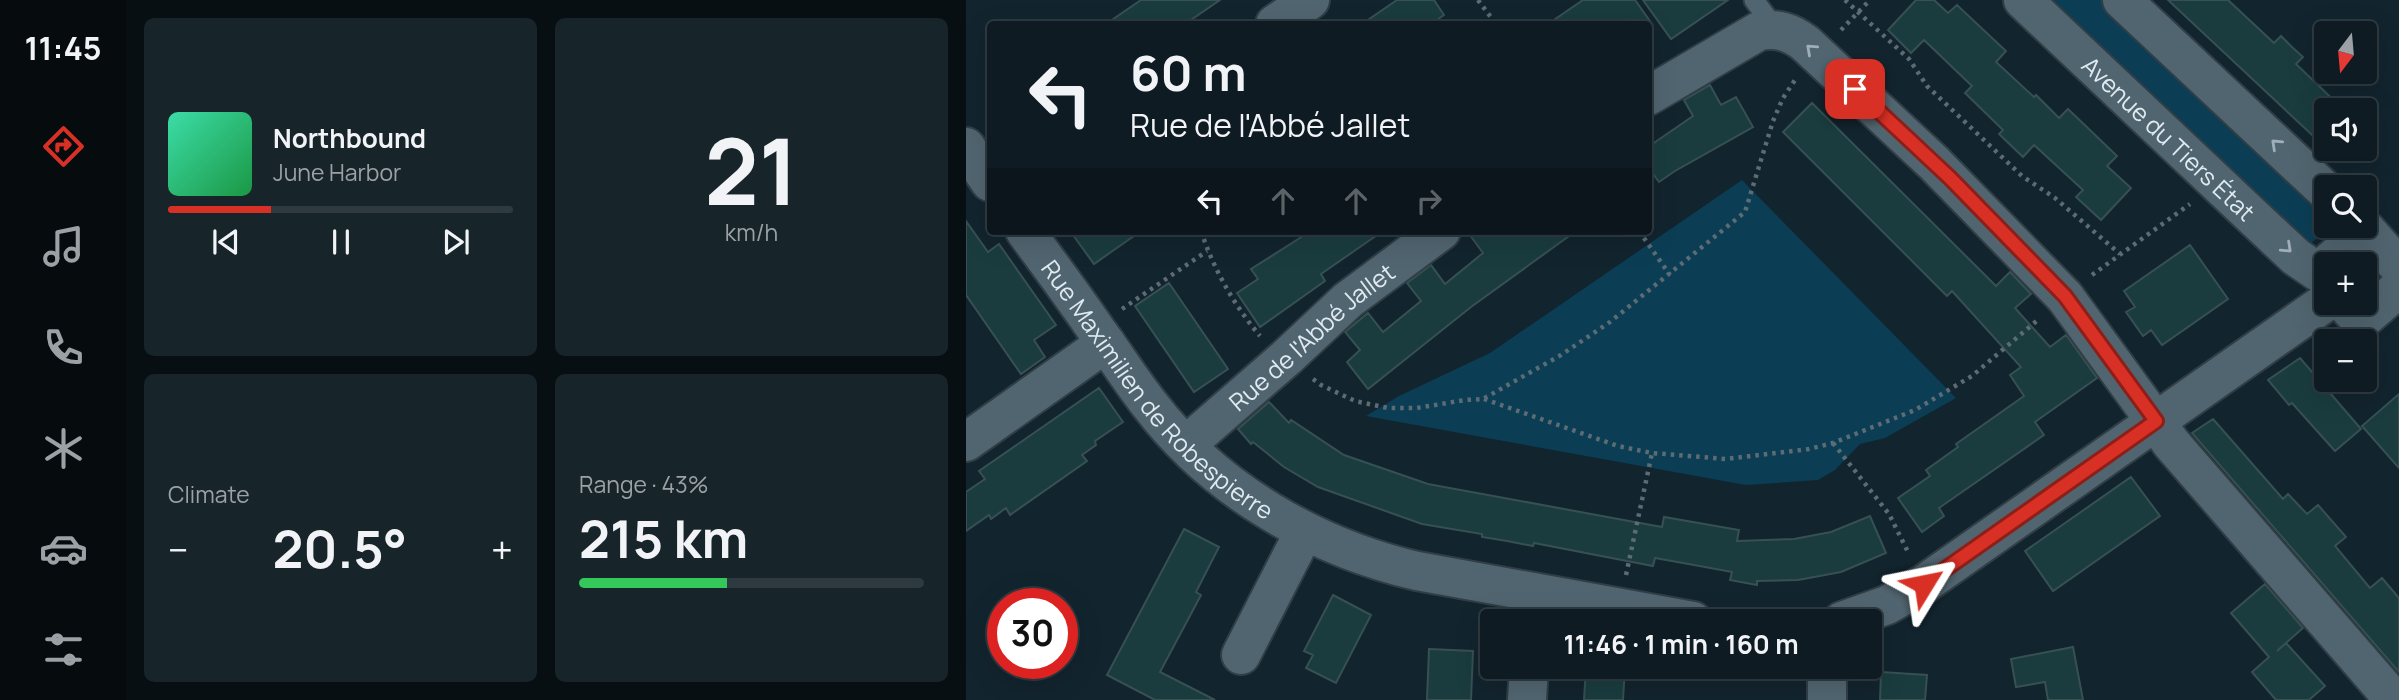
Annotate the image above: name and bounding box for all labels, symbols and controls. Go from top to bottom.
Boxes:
north arrow [2314,21,2376,84]
map controls [2314,21,2377,392]
text: 11:45 [24,26,102,70]
text: 60 m [1130,39,1247,106]
one-way arrow [1806,45,1819,57]
street label: Avenue du Tiers État [2076,48,2263,227]
icon: left [1015,49,1106,140]
pin [1825,59,1885,119]
icon: arrive [1836,70,1874,108]
button: sound [2314,98,2377,161]
text: Rue de l'Abbé Jallet [1130,103,1410,147]
text: 21 [704,108,799,232]
text: Northbound [273,120,426,156]
icon: directions [39,122,88,171]
one-way arrow [2271,140,2284,153]
text: June Harbor [273,156,401,188]
button: search [2314,175,2377,238]
icon: left [1191,182,1229,220]
icon: ahead [1264,182,1302,220]
icon: ahead [1337,182,1375,220]
icon: right [1410,182,1448,220]
text: km/h [725,216,778,248]
icon: music [39,222,88,271]
icon: previous [207,223,245,261]
icon: pause [322,223,360,261]
icon: next [437,223,475,261]
one-way arrow [2279,240,2292,252]
button: + [2314,252,2377,315]
street label: Rue Maximilien de Robespierre [1035,253,1280,526]
street label: Rue de l'Abbé Jallet [1221,255,1401,418]
icon: phone [39,323,88,372]
button: − [2314,329,2377,392]
icon: climate [39,424,88,473]
text: Range · 43% [579,468,708,500]
text: Climate [168,478,250,510]
text: 215 km [579,503,748,574]
text: 20.5° [272,513,407,584]
text: − [168,523,189,575]
text: + [491,523,513,575]
icon: car [39,524,88,573]
position arrow [1887,547,1961,621]
speed limit sign: 30 [987,588,1078,679]
icon: filters [39,625,88,674]
text: 11:46 · 1 min · 160 m [1563,626,1799,662]

